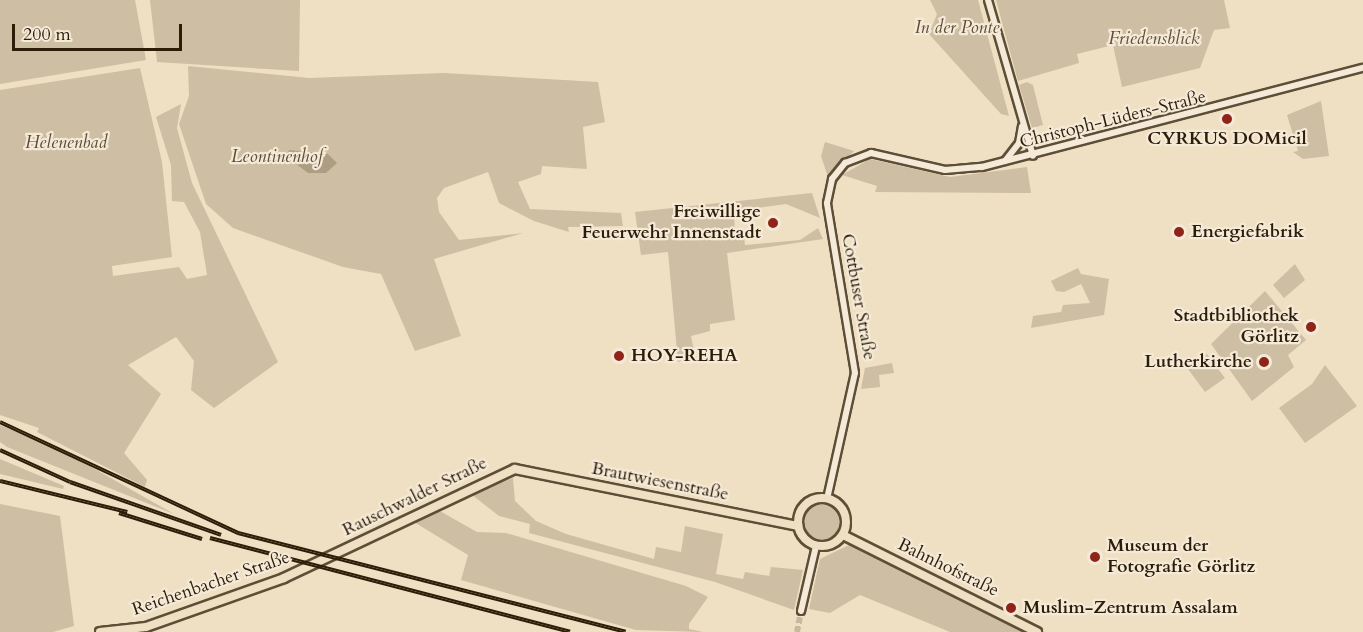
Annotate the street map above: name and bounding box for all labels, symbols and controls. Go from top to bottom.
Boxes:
scale bar [15,12,184,50]
park label: In der Ponte [915,17,999,39]
text: 200 m [23,22,71,47]
park label: Friedensblick [1108,28,1200,50]
street label: Christoph-Lüders-Straße [1018,86,1208,154]
marker: CYRKUS DOMicil [1220,112,1234,126]
place label: CYRKUS DOMicil [1147,128,1307,150]
park label: Helenenbad [25,132,107,154]
park label: Leontinenhof [231,146,323,168]
place label: Freiwillige Feuerwehr Innenstadt [582,202,761,244]
marker: Freiwillige Feuerwehr Innenstadt [766,216,780,230]
place label: Energiefabrik [1191,221,1304,243]
marker: Energiefabrik [1172,225,1186,239]
street label: Cottbuser Straße [836,232,880,362]
place label: Stadtbibliothek Görlitz [1174,306,1299,348]
marker: Stadtbibliothek Görlitz [1304,320,1318,334]
place label: HOY-REHA [631,345,738,367]
marker: HOY-REHA [612,349,626,363]
place label: Lutherkirche [1144,351,1252,373]
marker: Lutherkirche [1257,355,1271,369]
street label: Rauschwalder Straße [339,453,491,541]
street label: Brautwiesenstraße [590,458,730,506]
street label: Bahnhofstraße [894,534,1002,602]
place label: Museum der Fotografie Görlitz [1107,536,1255,578]
street label: Reichenbacher Straße [129,547,293,621]
marker: Museum der Fotografie Görlitz [1088,550,1102,564]
place label: Muslim-Zentrum Assalam [1023,597,1238,619]
marker: Muslim-Zentrum Assalam [1004,601,1018,615]

